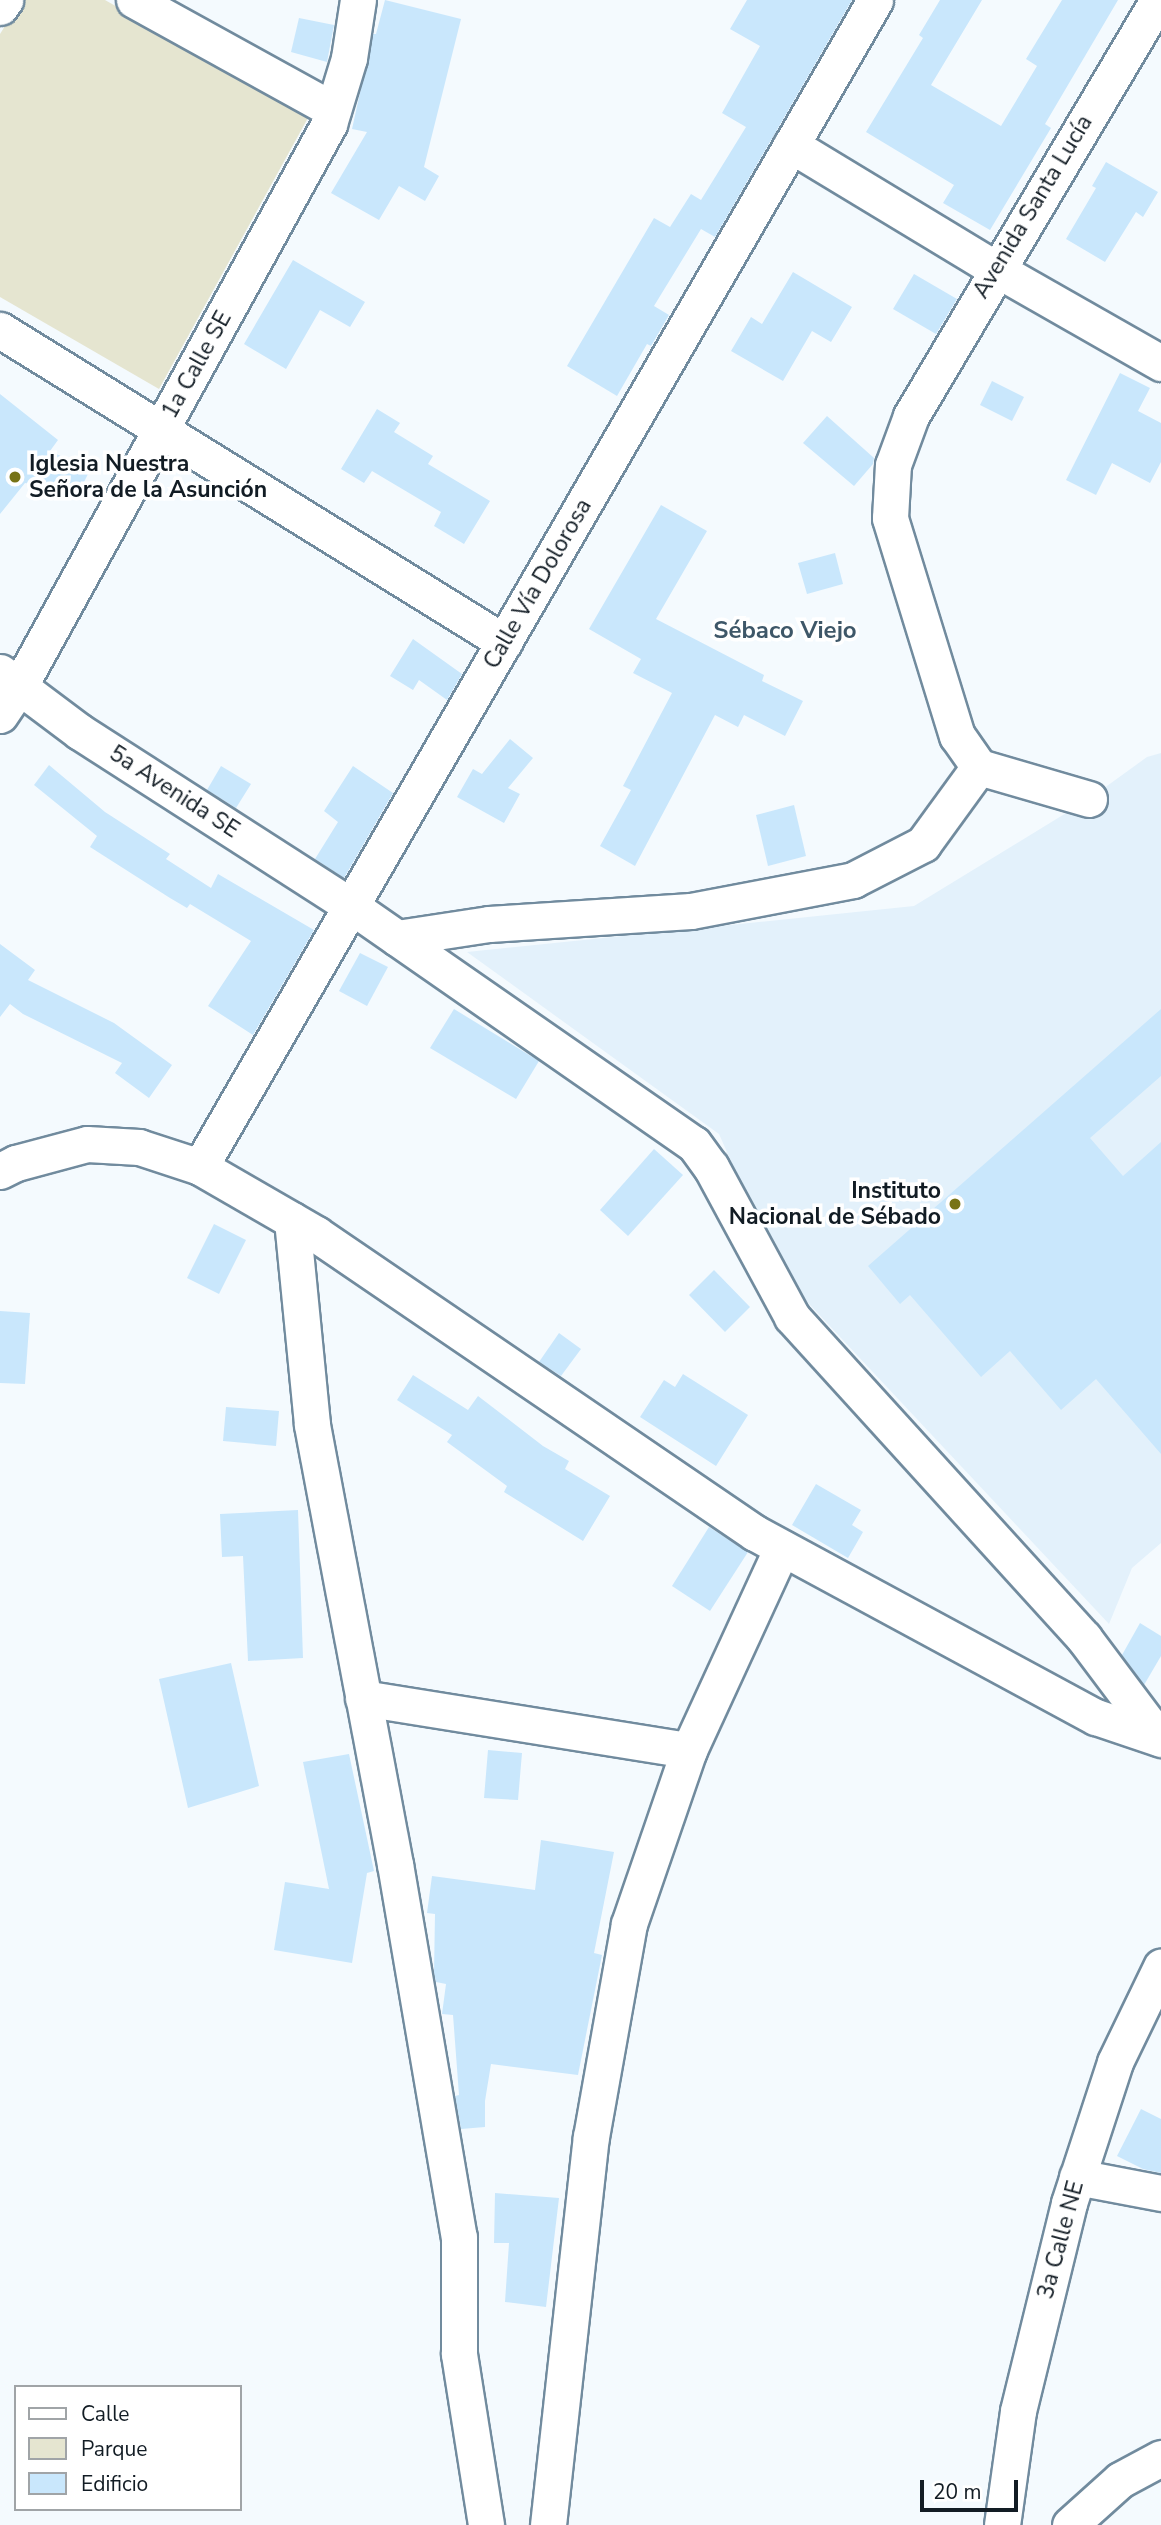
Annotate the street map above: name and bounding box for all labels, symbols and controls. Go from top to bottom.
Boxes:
street label: Avenida Santa Lucía [967,110,1099,304]
street label: 1a Calle SE [156,307,238,423]
place label: Iglesia Nuestra Señora de la Asunción [29,450,267,504]
marker: Iglesia Nuestra Señora de la Asunción [7,469,23,485]
street label: Calle Vía Dolorosa [478,494,598,674]
district label: Sébaco Viejo [713,617,857,645]
street label: 5a Avenida SE [104,740,244,844]
place label: Instituto Nacional de Sébado [729,1177,941,1231]
marker: Instituto Nacional de Sébado [947,1196,963,1212]
street label: 3a Calle NE [1032,2178,1090,2302]
legend [14,2385,242,2511]
text: Calle [81,2400,129,2428]
text: Parque [81,2435,148,2463]
scale bar [923,2466,1021,2510]
text: Edificio [81,2470,148,2498]
text: 20 m [933,2478,982,2506]

